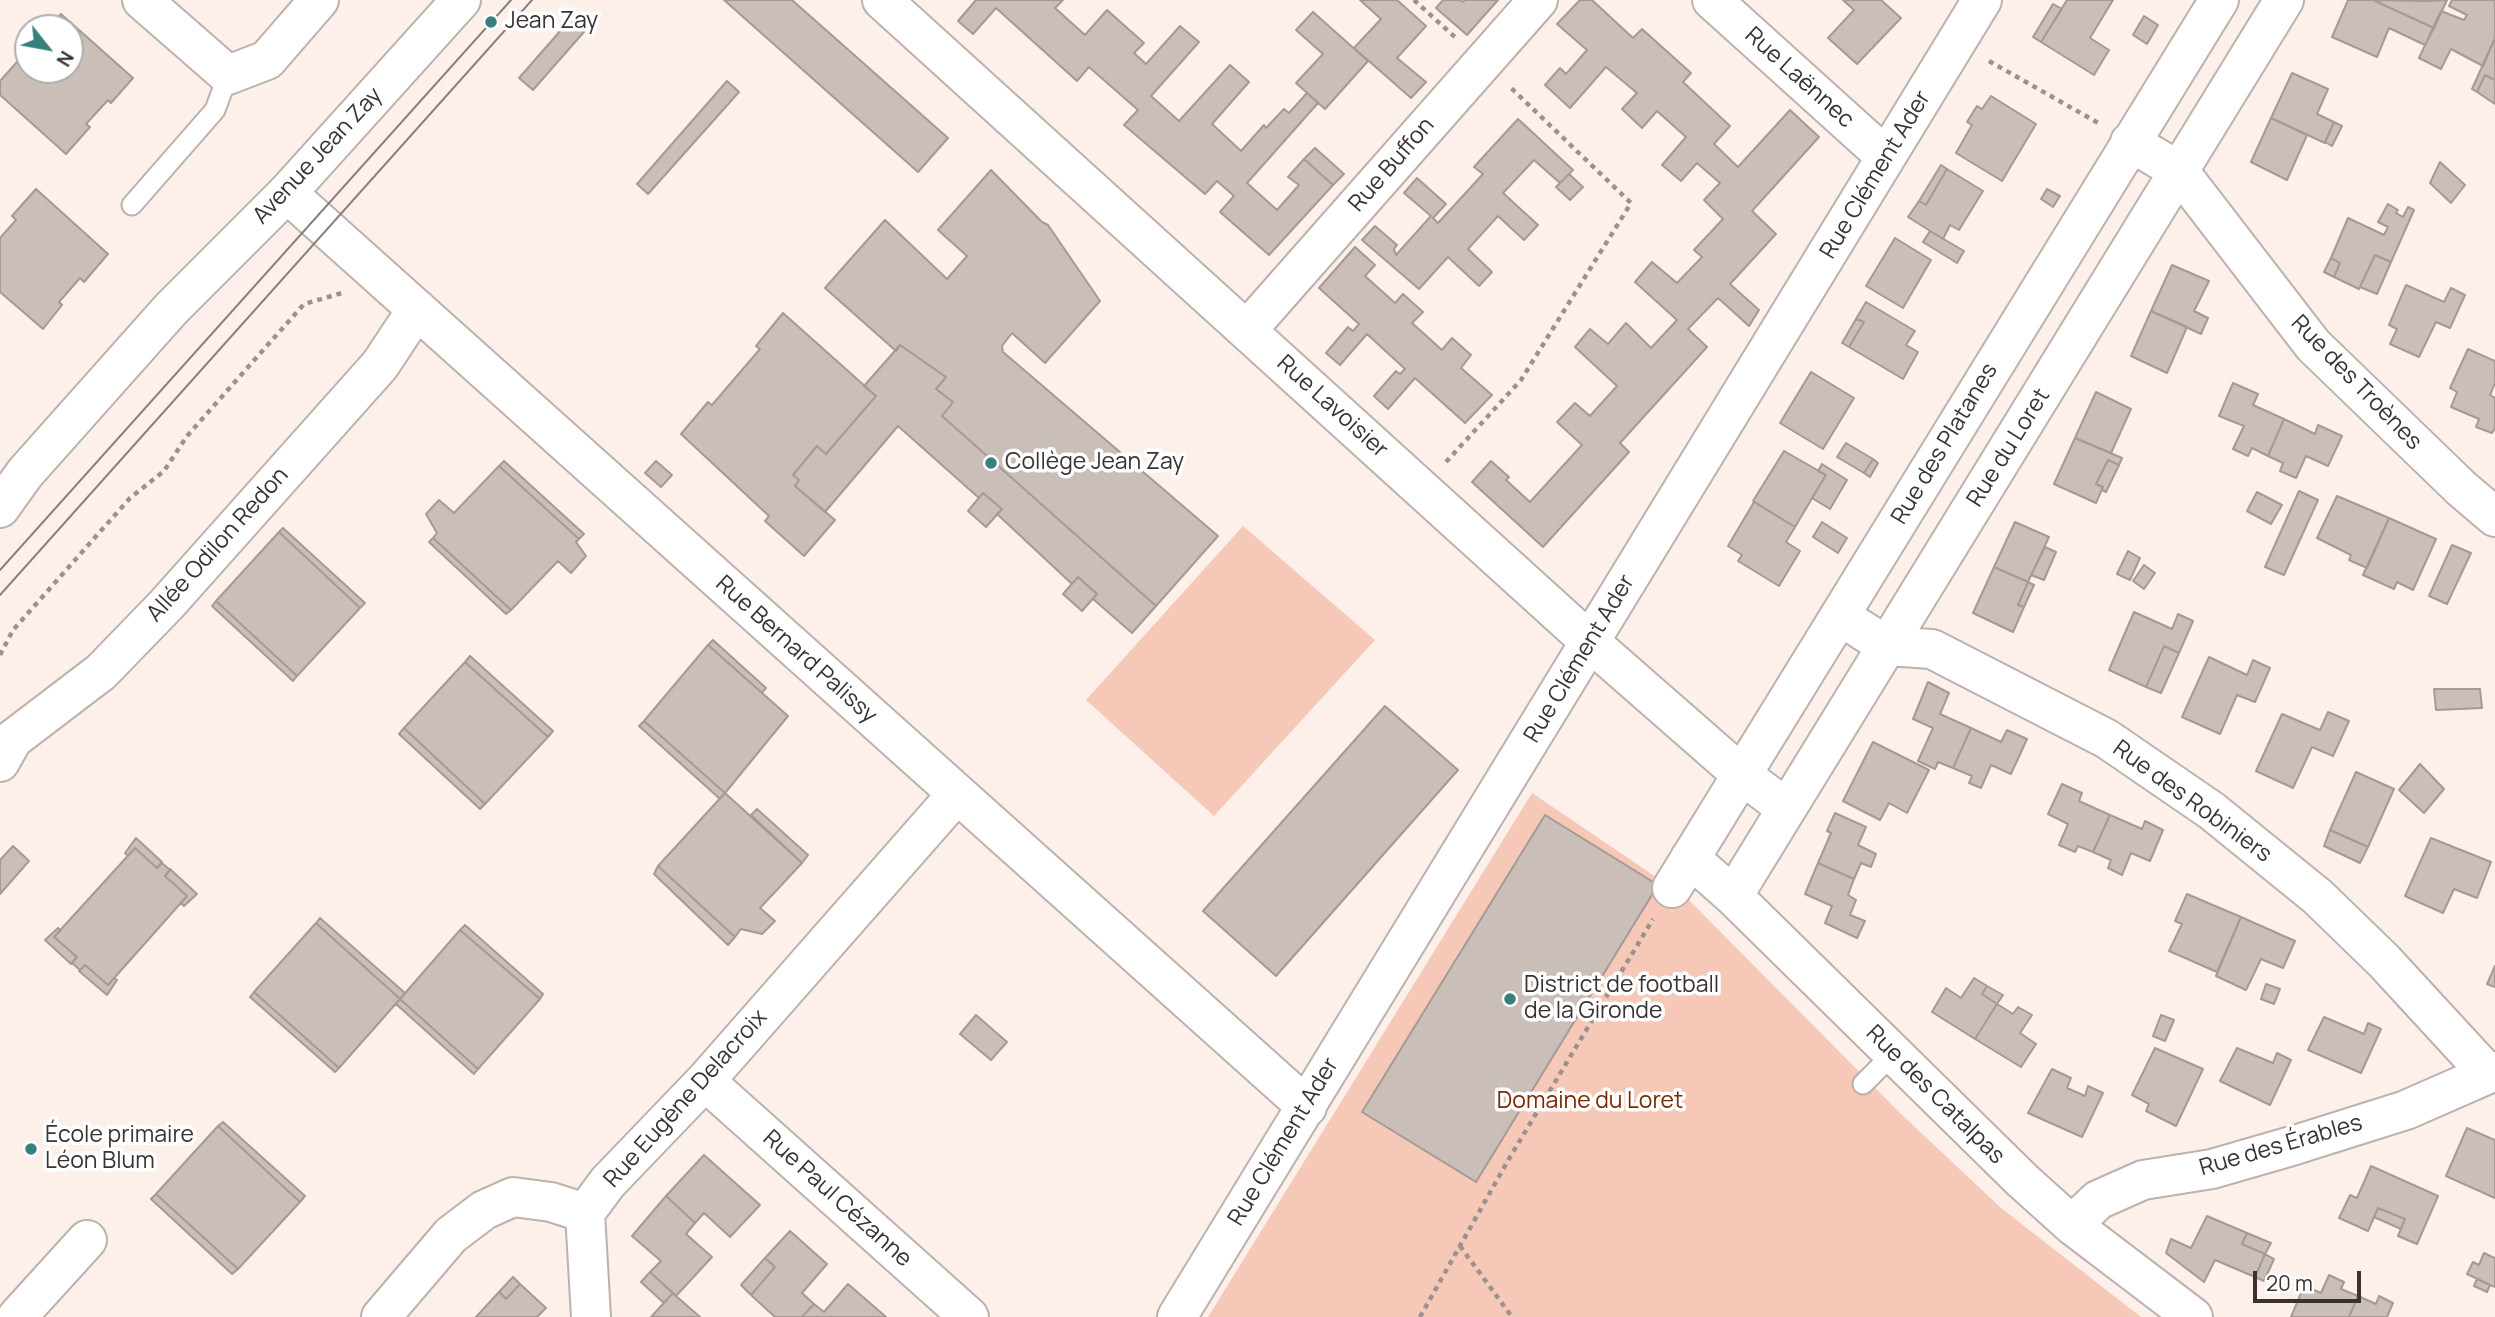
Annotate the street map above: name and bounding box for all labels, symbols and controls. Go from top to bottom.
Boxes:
place label: Jean Zay [505,8,598,36]
north arrow [14,14,84,84]
marker: Jean Zay [483,14,499,30]
street label: Rue Laënnec [1739,22,1859,134]
text: N [51,46,80,71]
street label: Avenue Jean Zay [248,82,388,230]
street label: Rue Clément Ader [1815,86,1937,264]
street label: Rue Buffon [1344,112,1440,218]
street label: Rue des Troènes [2285,310,2427,456]
street label: Rue Lavoisier [1271,350,1393,464]
street label: Rue des Platanes [1886,358,2004,530]
street label: Rue du Loret [1962,384,2056,512]
place label: Collège Jean Zay [1005,449,1184,477]
marker: Collège Jean Zay [983,455,999,471]
street label: Allée Odilon Redon [141,462,295,628]
street label: Rue Bernard Palissy [710,570,882,730]
street label: Rue Clément Ader [1519,570,1641,748]
street label: Rue des Robiniers [2107,735,2277,869]
place label: District de football de la Gironde [1524,972,1719,1026]
marker: District de football de la Gironde [1502,991,1518,1007]
street label: Rue Eugène Delacroix [599,1004,773,1194]
street label: Rue des Catalpas [1860,1020,2010,1170]
street label: Rue Clément Ader [1223,1053,1345,1231]
park label: Domaine du Loret [1497,1088,1683,1116]
street label: Rue des Érables [2196,1110,2366,1182]
place label: École primaire Léon Blum [45,1122,194,1176]
street label: Rue Paul Cézanne [757,1125,917,1273]
marker: École primaire Léon Blum [23,1141,39,1157]
scale bar [2257,1258,2366,1302]
text: 20 m [2266,1269,2313,1297]

